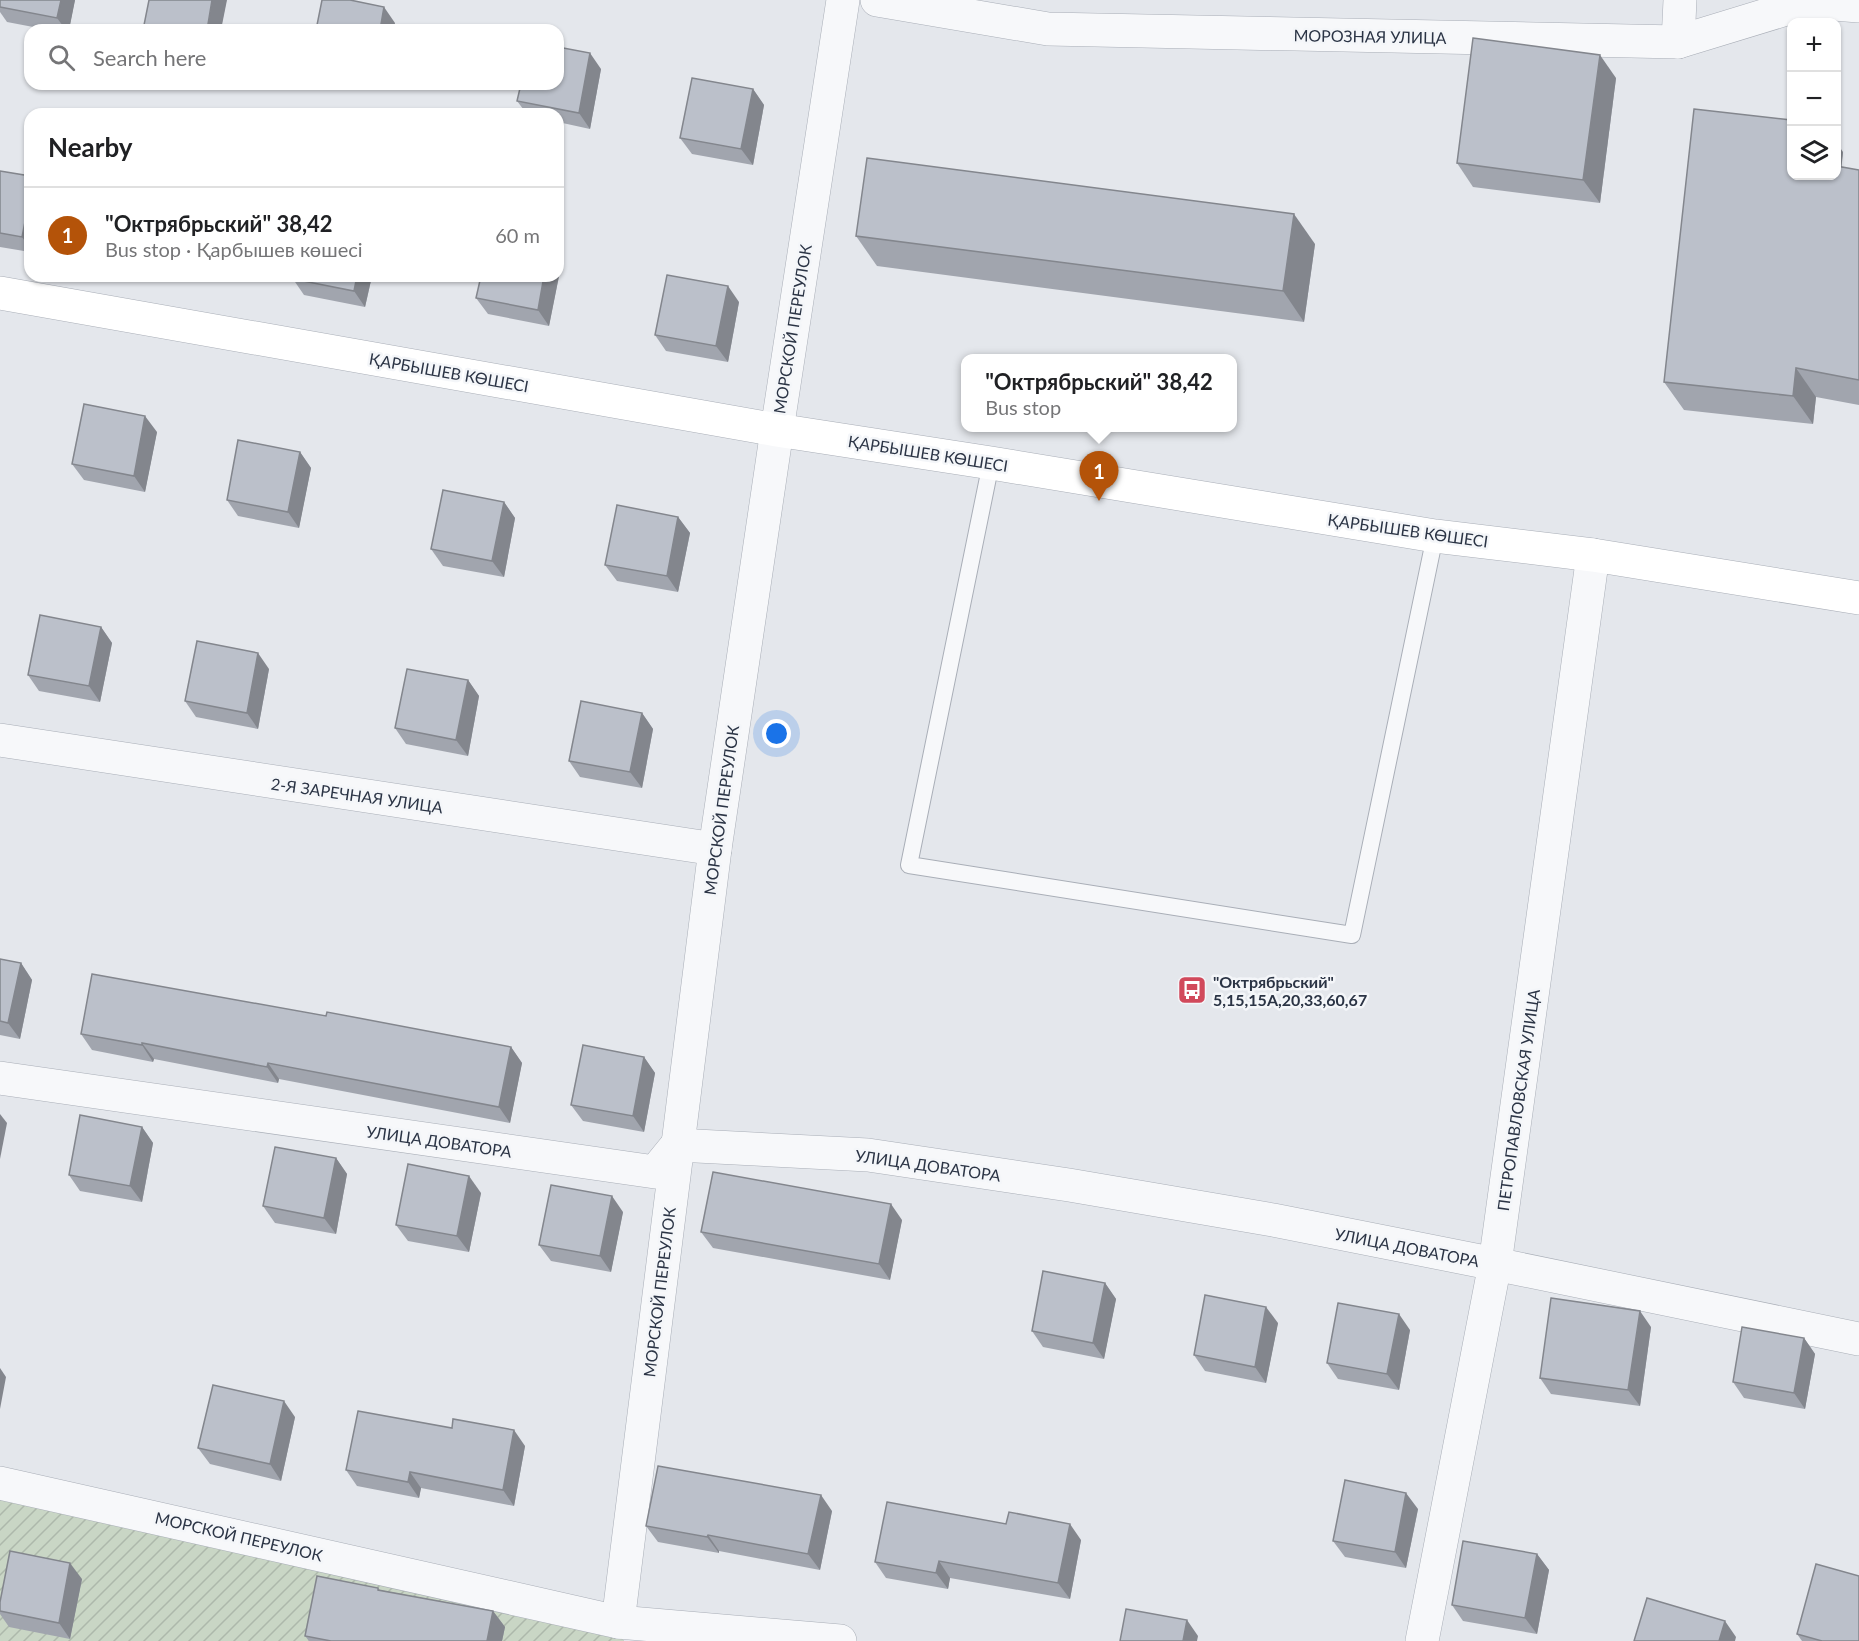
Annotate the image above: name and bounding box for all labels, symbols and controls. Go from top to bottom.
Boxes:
map controls [1787,18,1841,180]
button: + [1787,18,1841,72]
search box [24,24,564,90]
street label: МОРОЗНАЯ УЛИЦА [1293,25,1447,47]
icon: search [45,41,78,74]
text: Search here [93,44,206,71]
button: − [1787,72,1841,126]
button: layers [1787,126,1841,180]
text: Nearby [48,131,133,163]
text: "Октрябрьский" 38,42 [105,210,333,237]
text: 1 [62,223,73,247]
text: 60 m [495,223,540,247]
text: Bus stop · Қарбышев көшесі [105,237,363,261]
street label: МОРСКОЙ ПЕРЕУЛОК [769,243,815,415]
street label: ҚАРБЫШЕВ КӨШЕСІ [368,349,530,395]
popup [961,354,1237,432]
text: "Октрябрьский" 38,42 [985,368,1213,395]
text: Bus stop [985,395,1061,419]
street label: ҚАРБЫШЕВ КӨШЕСІ [847,431,1009,475]
pin: 1 [1080,452,1118,501]
street label: ҚАРБЫШЕВ КӨШЕСІ [1327,509,1489,551]
your location [762,719,791,748]
street label: МОРСКОЙ ПЕРЕУЛОК [700,724,742,896]
street label: 2-Я ЗАРЕЧНАЯ УЛИЦА [270,774,444,816]
place label: "Октрябрьский" 5,15,15А,20,33,60,67 [1213,972,1367,1009]
bus stop icon: "Октрябрьский" 5,15,15А,20,33,60,67 [1176,974,1208,1006]
street label: ПЕТРОПАВЛОВСКАЯ УЛИЦА [1493,988,1543,1212]
street label: УЛИЦА ДОВАТОРА [365,1121,513,1161]
street label: УЛИЦА ДОВАТОРА [854,1145,1002,1185]
street label: МОРСКОЙ ПЕРЕУЛОК [639,1206,679,1378]
street label: УЛИЦА ДОВАТОРА [1333,1224,1481,1270]
street label: МОРСКОЙ ПЕРЕУЛОК [153,1507,325,1565]

